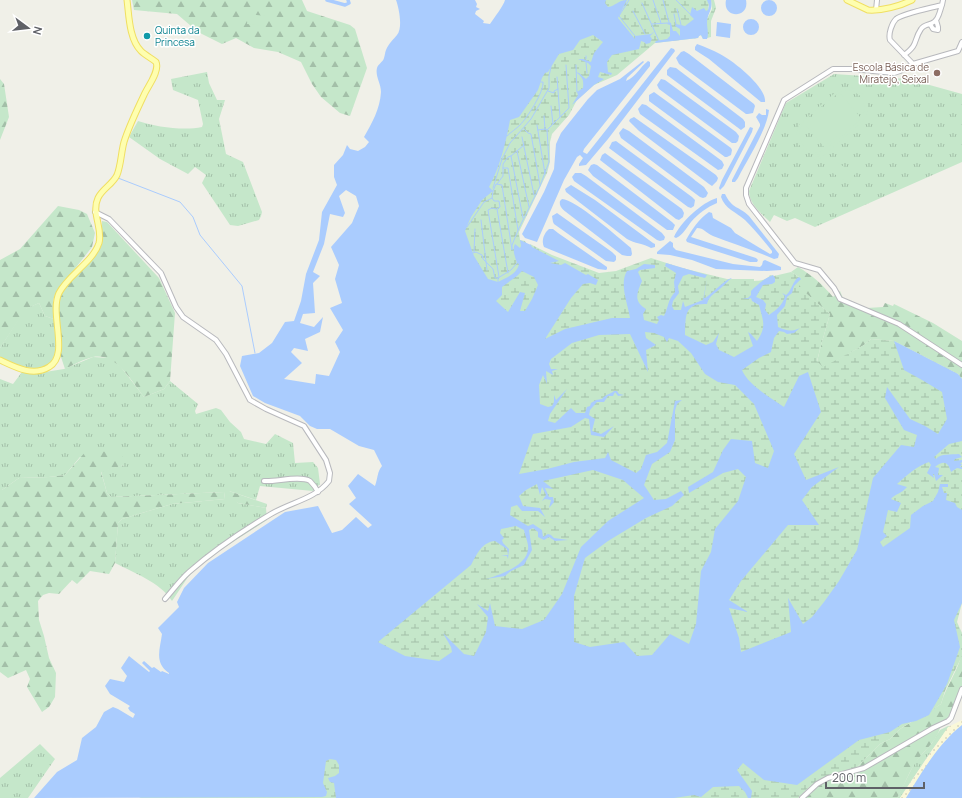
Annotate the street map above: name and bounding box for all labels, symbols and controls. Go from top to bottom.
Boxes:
north arrow [8,8,48,48]
place label: Quinta da Princesa [155,23,200,49]
text: N [30,25,46,37]
marker: Quinta da Princesa [142,31,152,41]
place label: Escola Básica de Miratejo, Seixal [853,60,929,86]
marker: Escola Básica de Miratejo, Seixal [932,68,942,78]
scale bar [826,764,924,790]
text: 200 m [832,769,866,786]

